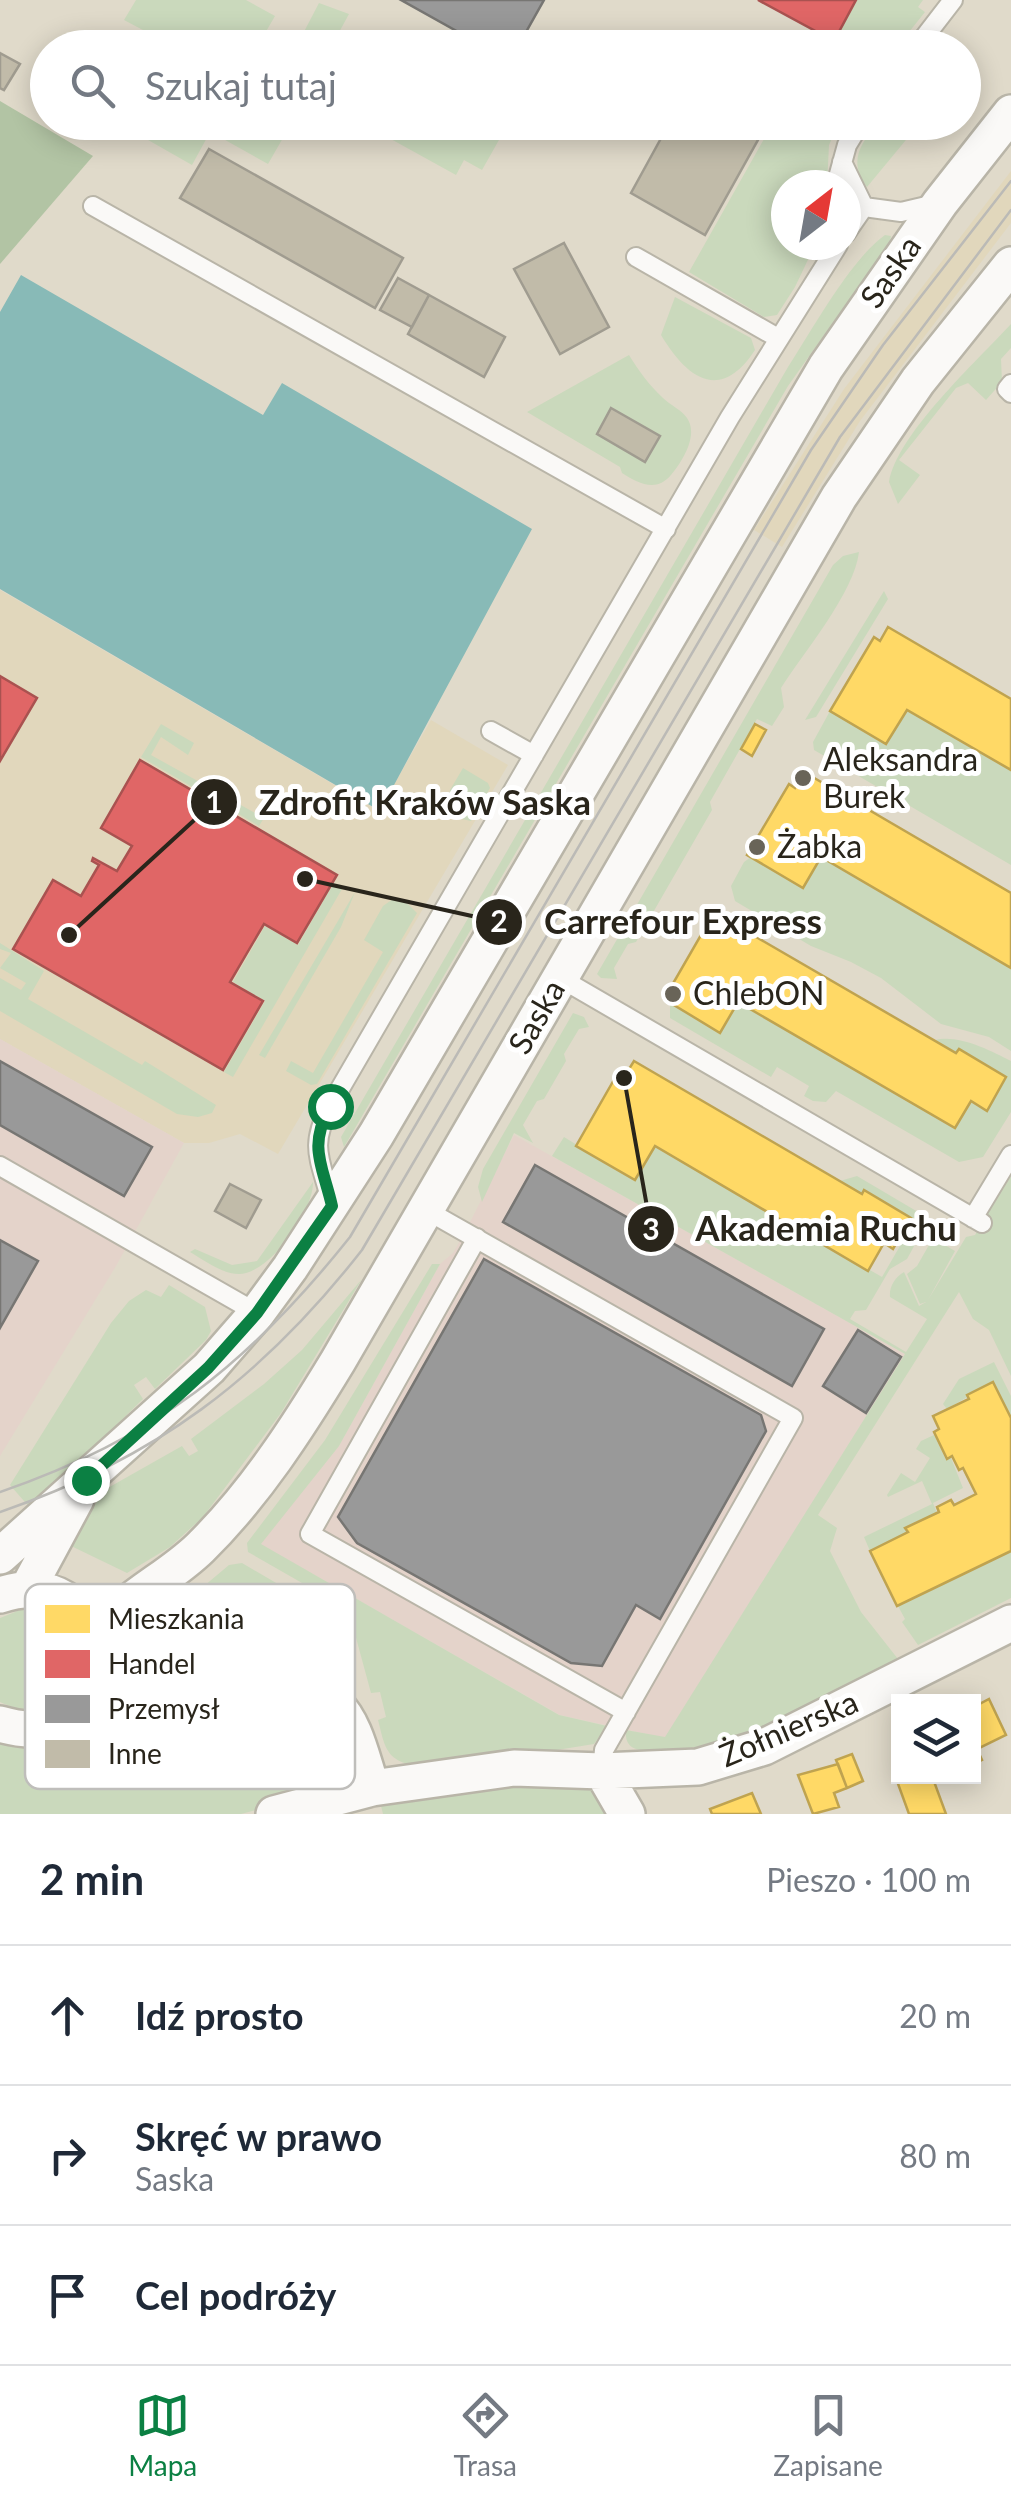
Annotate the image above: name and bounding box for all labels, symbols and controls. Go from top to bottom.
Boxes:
search box [30,30,981,140]
icon: search [65,58,120,113]
text: Szukaj tutaj [145,62,337,108]
north arrow [771,170,861,260]
street label: Saska [851,228,928,315]
place label: Aleksandra Burek [823,739,978,815]
marker: Aleksandra Burek [792,767,814,789]
callout: Zdrofit Kraków Saska [189,770,612,835]
text: Zdrofit Kraków Saska [259,780,591,822]
text: 1 [205,783,223,819]
place label: Żabka [777,826,862,865]
marker: Żabka [746,836,768,858]
callout: Carrefour Express [474,889,843,954]
text: Carrefour Express [544,899,822,941]
text: 2 [490,902,508,938]
street label: Saska [499,972,572,1060]
place label: ChlebON [693,973,825,1012]
marker: ChlebON [662,983,684,1005]
route start [308,1084,354,1130]
callout: Akademia Ruchu [626,1197,977,1262]
text: Akademia Ruchu [694,1206,957,1248]
text: 3 [642,1210,660,1246]
route end [64,1458,110,1504]
legend [25,1584,355,1789]
text: Mieszkania [108,1601,244,1635]
text: Handel [108,1646,196,1680]
street label: Żołnierska [713,1681,863,1774]
text: Przemysł [108,1691,220,1725]
map controls [891,1694,981,1784]
button: layers [891,1694,981,1784]
text: Inne [108,1736,162,1770]
text: 2 min [40,1854,144,1904]
text: Pieszo · 100 m [766,1860,971,1899]
icon: ahead [40,1988,95,2043]
text: Idź prosto [135,1992,304,2038]
text: 20 m [899,1996,971,2035]
text: Skręć w prawo [135,2113,382,2159]
icon: right [40,2128,95,2183]
text: 80 m [899,2136,971,2175]
text: Saska [135,2159,214,2198]
icon: arrive [40,2268,95,2323]
text: Cel podróży [135,2272,336,2318]
tab: Mapa [128,2388,197,2482]
tab: Trasa [454,2388,517,2482]
tab: Zapisane [773,2388,883,2482]

